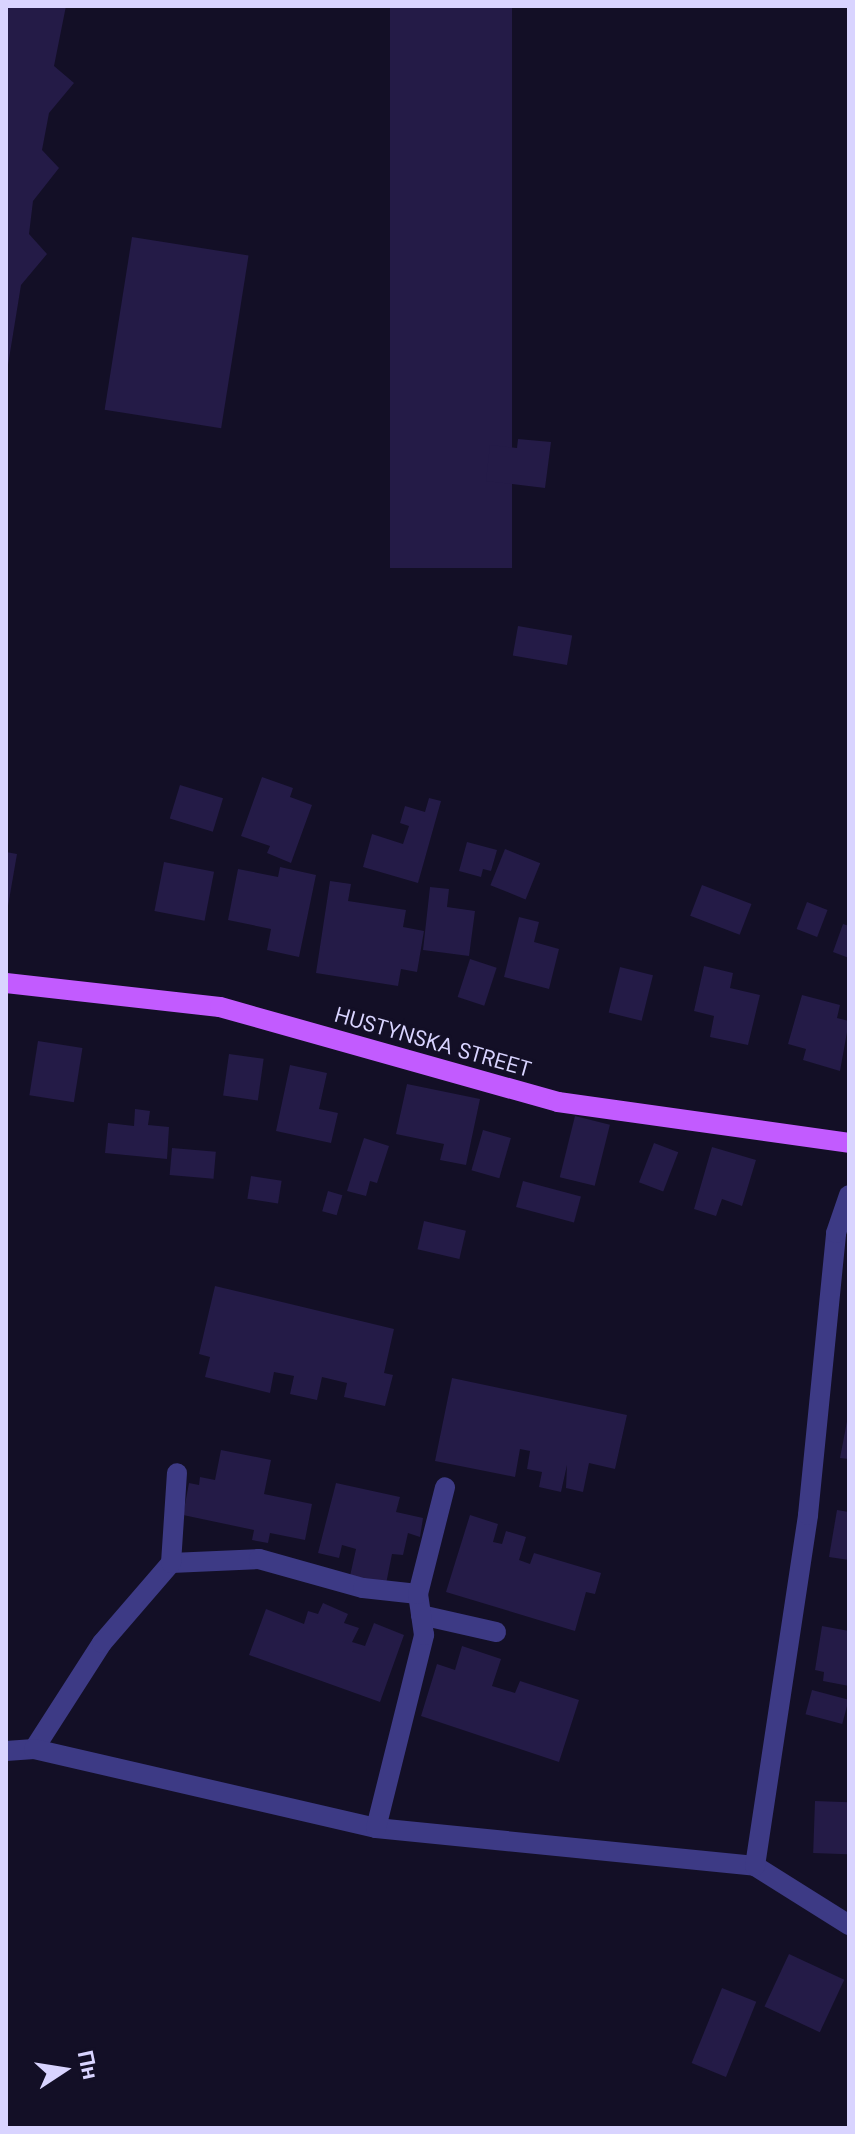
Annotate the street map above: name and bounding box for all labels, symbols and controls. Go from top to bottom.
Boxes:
street label: HUSTYNSKA STREET [332,1001,534,1083]
north arrow [24,2030,104,2110]
text: Пн [71,2048,105,2082]

